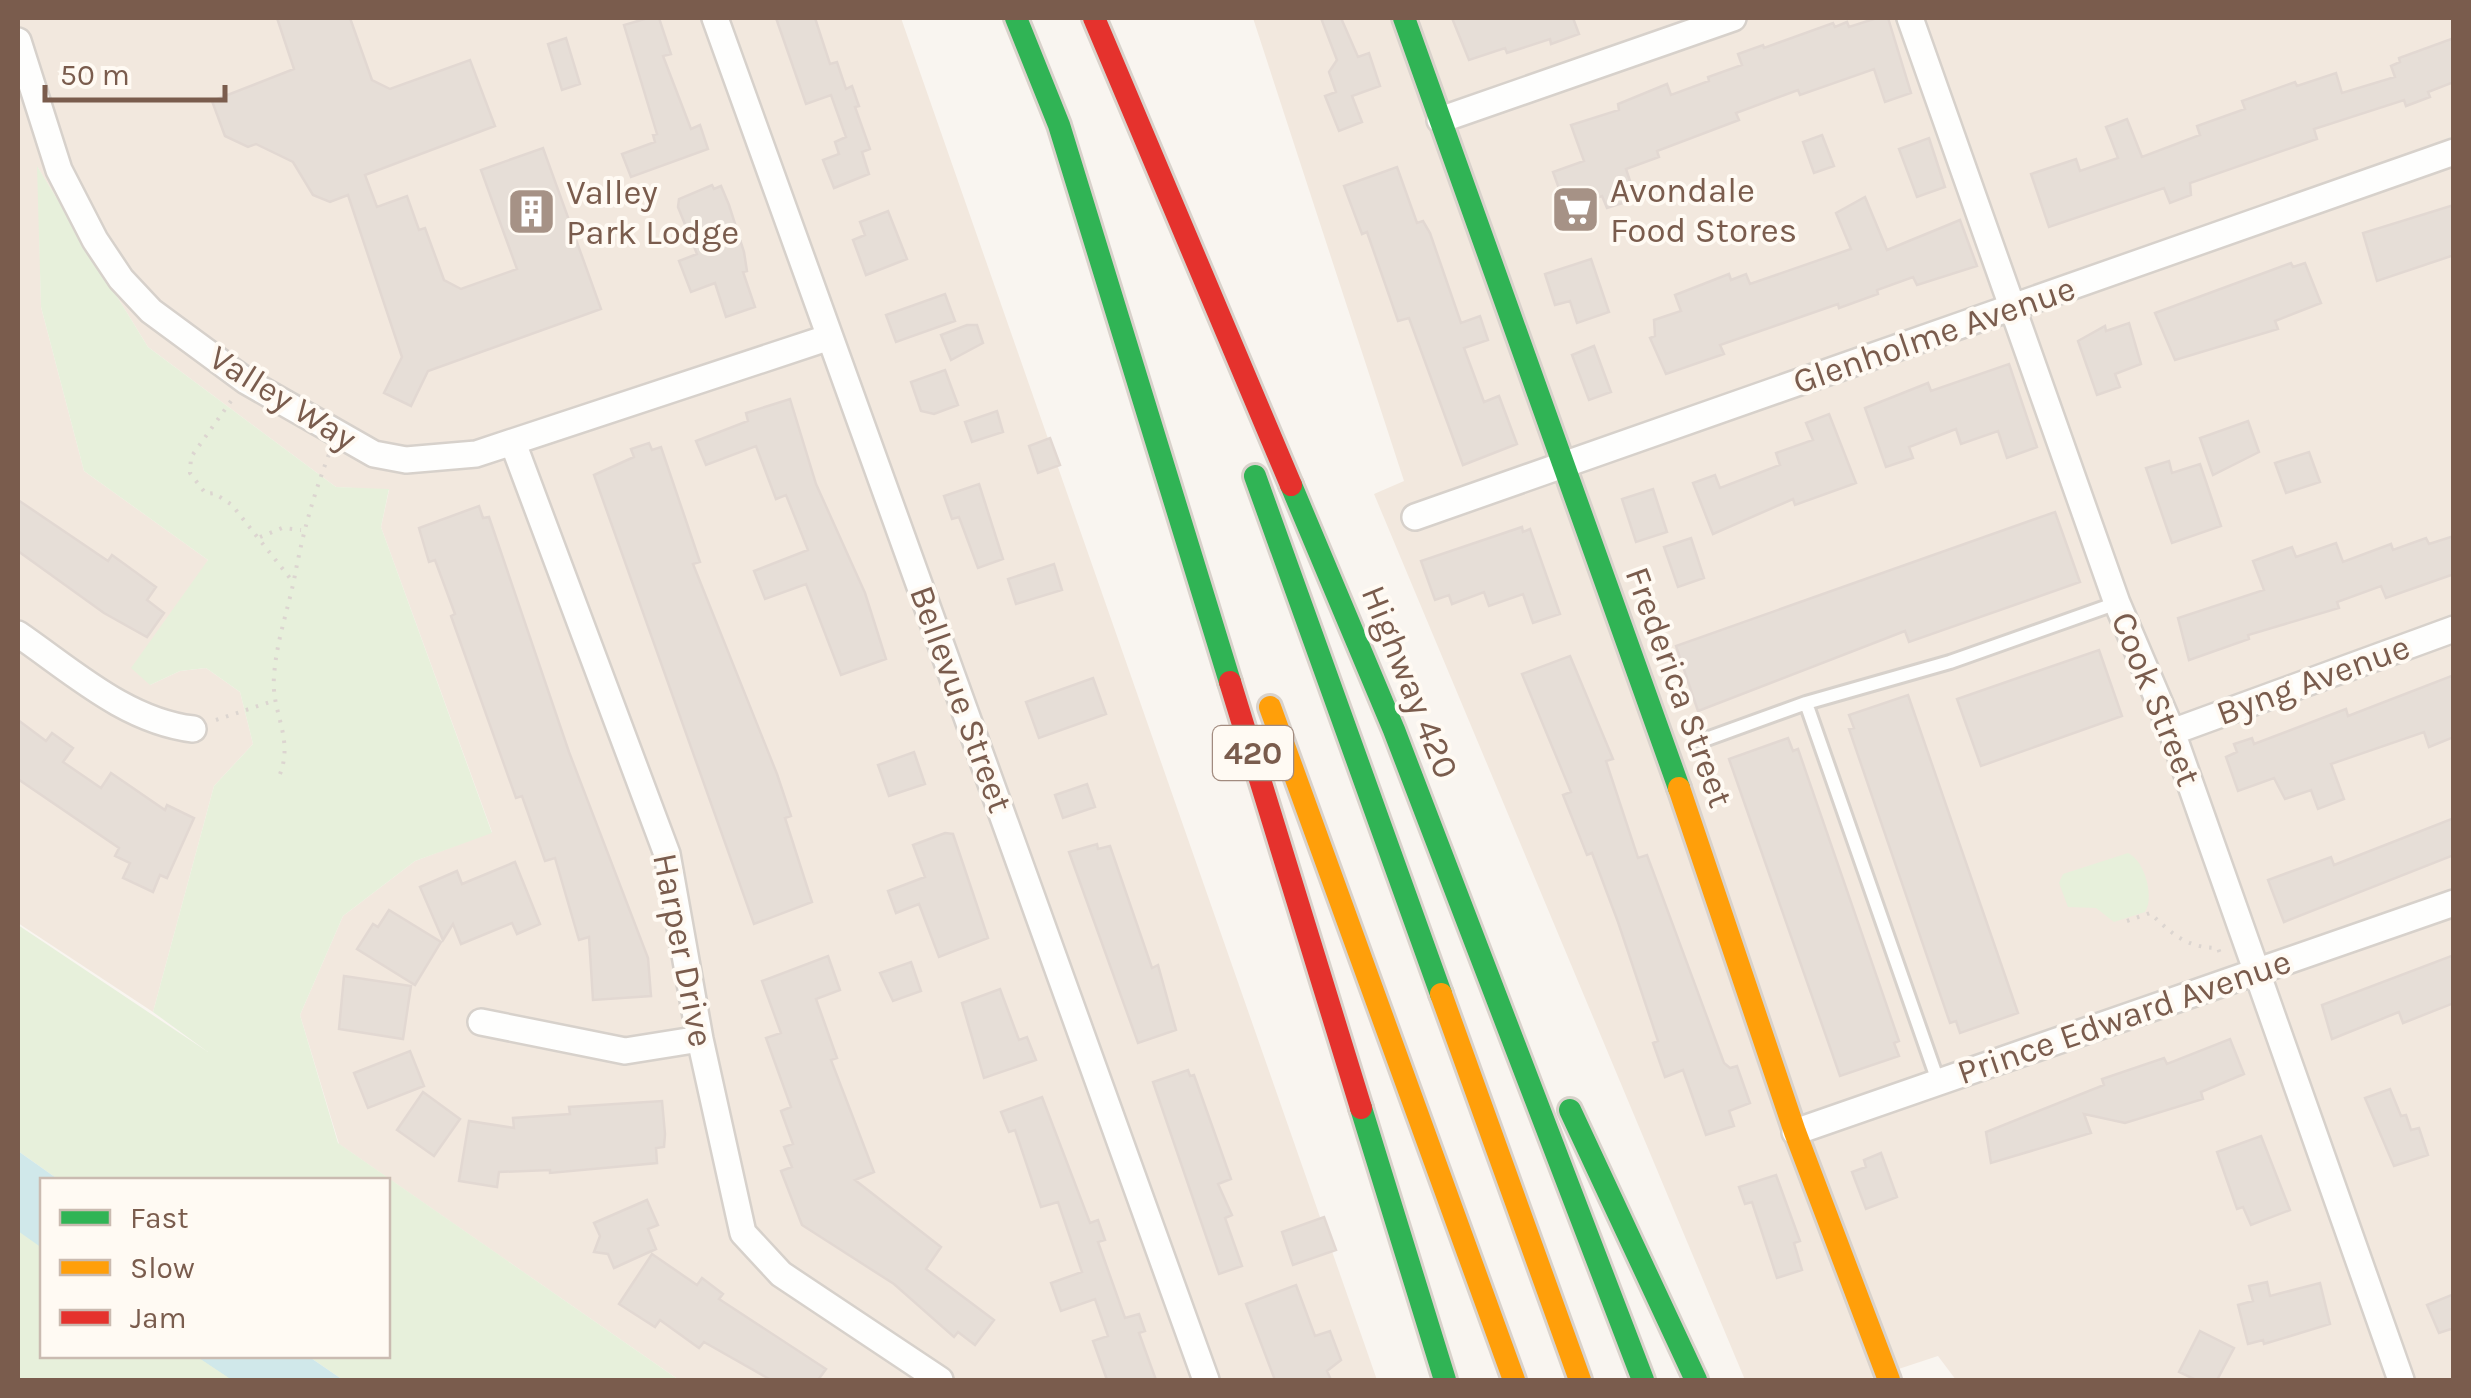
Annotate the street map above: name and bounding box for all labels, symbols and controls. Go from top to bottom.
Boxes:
scale bar [45,40,225,102]
text: 50 m [60,57,130,93]
place label: Avondale Food Stores [1610,170,1797,251]
place label: Valley Park Lodge [566,172,739,253]
supermarket icon: Avondale Food Stores [1549,184,1601,236]
building icon: Valley Park Lodge [505,186,557,238]
street label: Glenholme Avenue [1788,267,2080,403]
street label: Valley Way [202,337,364,459]
street label: Frederica Street [1617,561,1741,813]
street label: Highway 420 [1353,579,1467,785]
street label: Bellevue Street [901,580,1021,818]
street label: Cook Street [2103,606,2209,792]
street label: Byng Avenue [2211,626,2415,734]
road number: 420 [1213,726,1293,780]
street label: Harper Drive [644,850,722,1050]
street label: Prince Edward Avenue [1952,941,2296,1093]
legend [40,1178,390,1358]
text: Fast [130,1200,189,1236]
text: Slow [130,1250,195,1286]
text: Jam [130,1300,187,1336]

